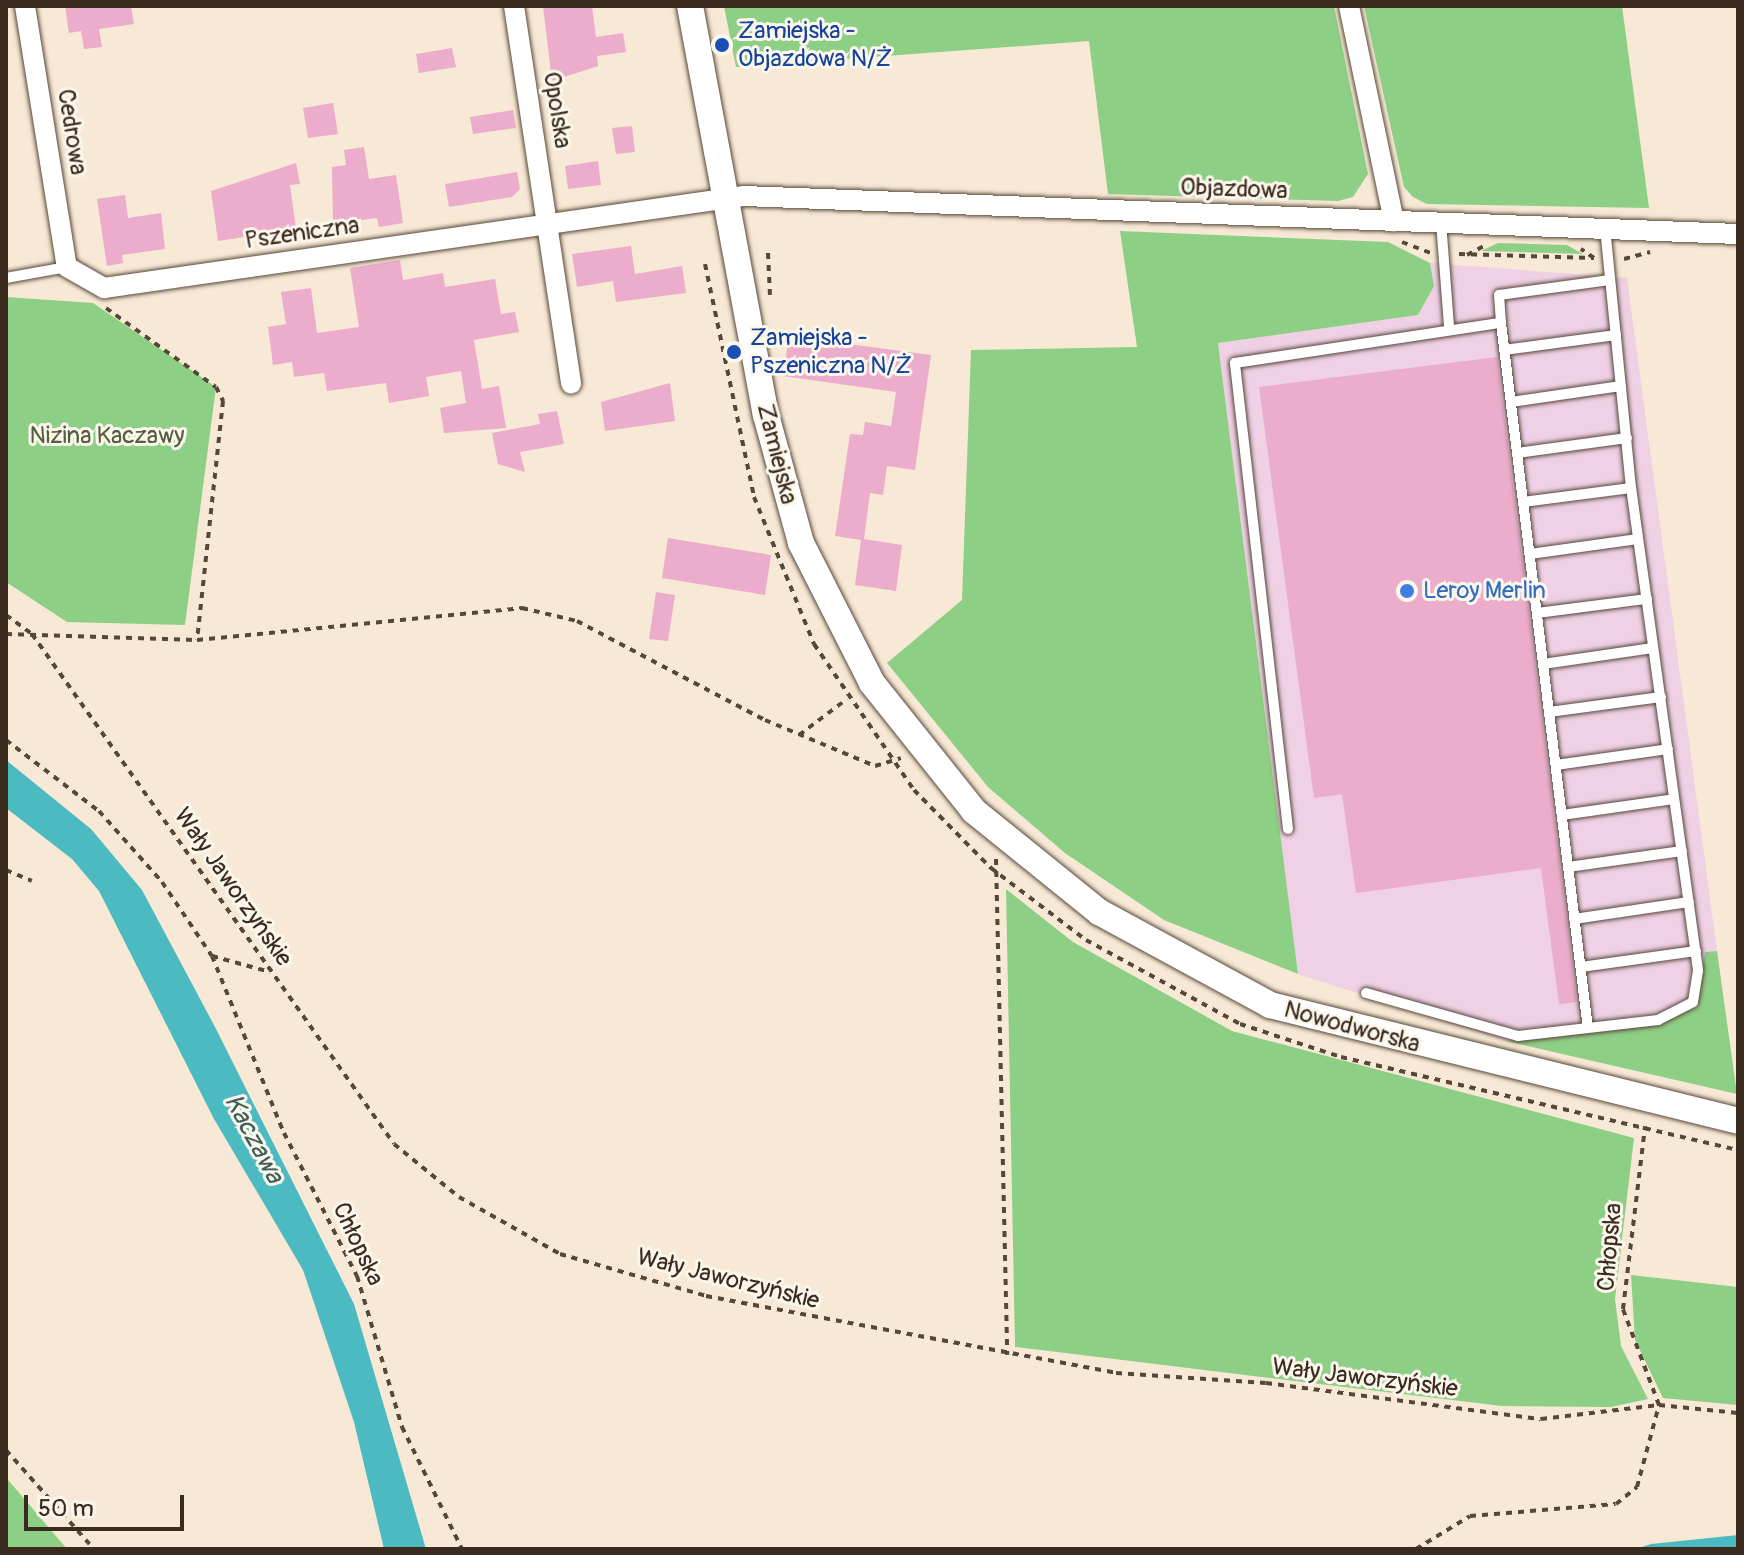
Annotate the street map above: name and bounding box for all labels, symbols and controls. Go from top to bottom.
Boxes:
place label: Zamiejska - Objazdowa N/Ż [738,17,893,73]
marker: Zamiejska - Objazdowa N/Ż [713,36,731,54]
street label: Opolska [537,70,577,150]
street label: Cedrowa [51,87,93,177]
street label: Objazdowa [1180,173,1288,205]
street label: Pszeniczna [243,211,361,255]
place label: Zamiejska - Pszeniczna N/Ż [750,324,912,380]
marker: Zamiejska - Pszeniczna N/Ż [725,343,743,361]
street label: Zamiejska [751,401,803,507]
park label: Nizina Kaczawy [30,422,184,450]
place label: Leroy Merlin [1423,577,1546,605]
marker: Leroy Merlin [1398,582,1416,600]
street label: Wały Jaworzyńskie [168,802,298,972]
street label: Nowodworska [1281,995,1423,1059]
water label: Kaczawa [217,1089,289,1189]
street label: Chłopska [326,1198,390,1290]
street label: Chłopska [1592,1202,1628,1292]
street label: Wały Jaworzyńskie [634,1242,822,1316]
street label: Wały Jaworzyńskie [1271,1352,1459,1404]
scale bar [28,1479,188,1529]
text: 50 m [38,1494,94,1523]

